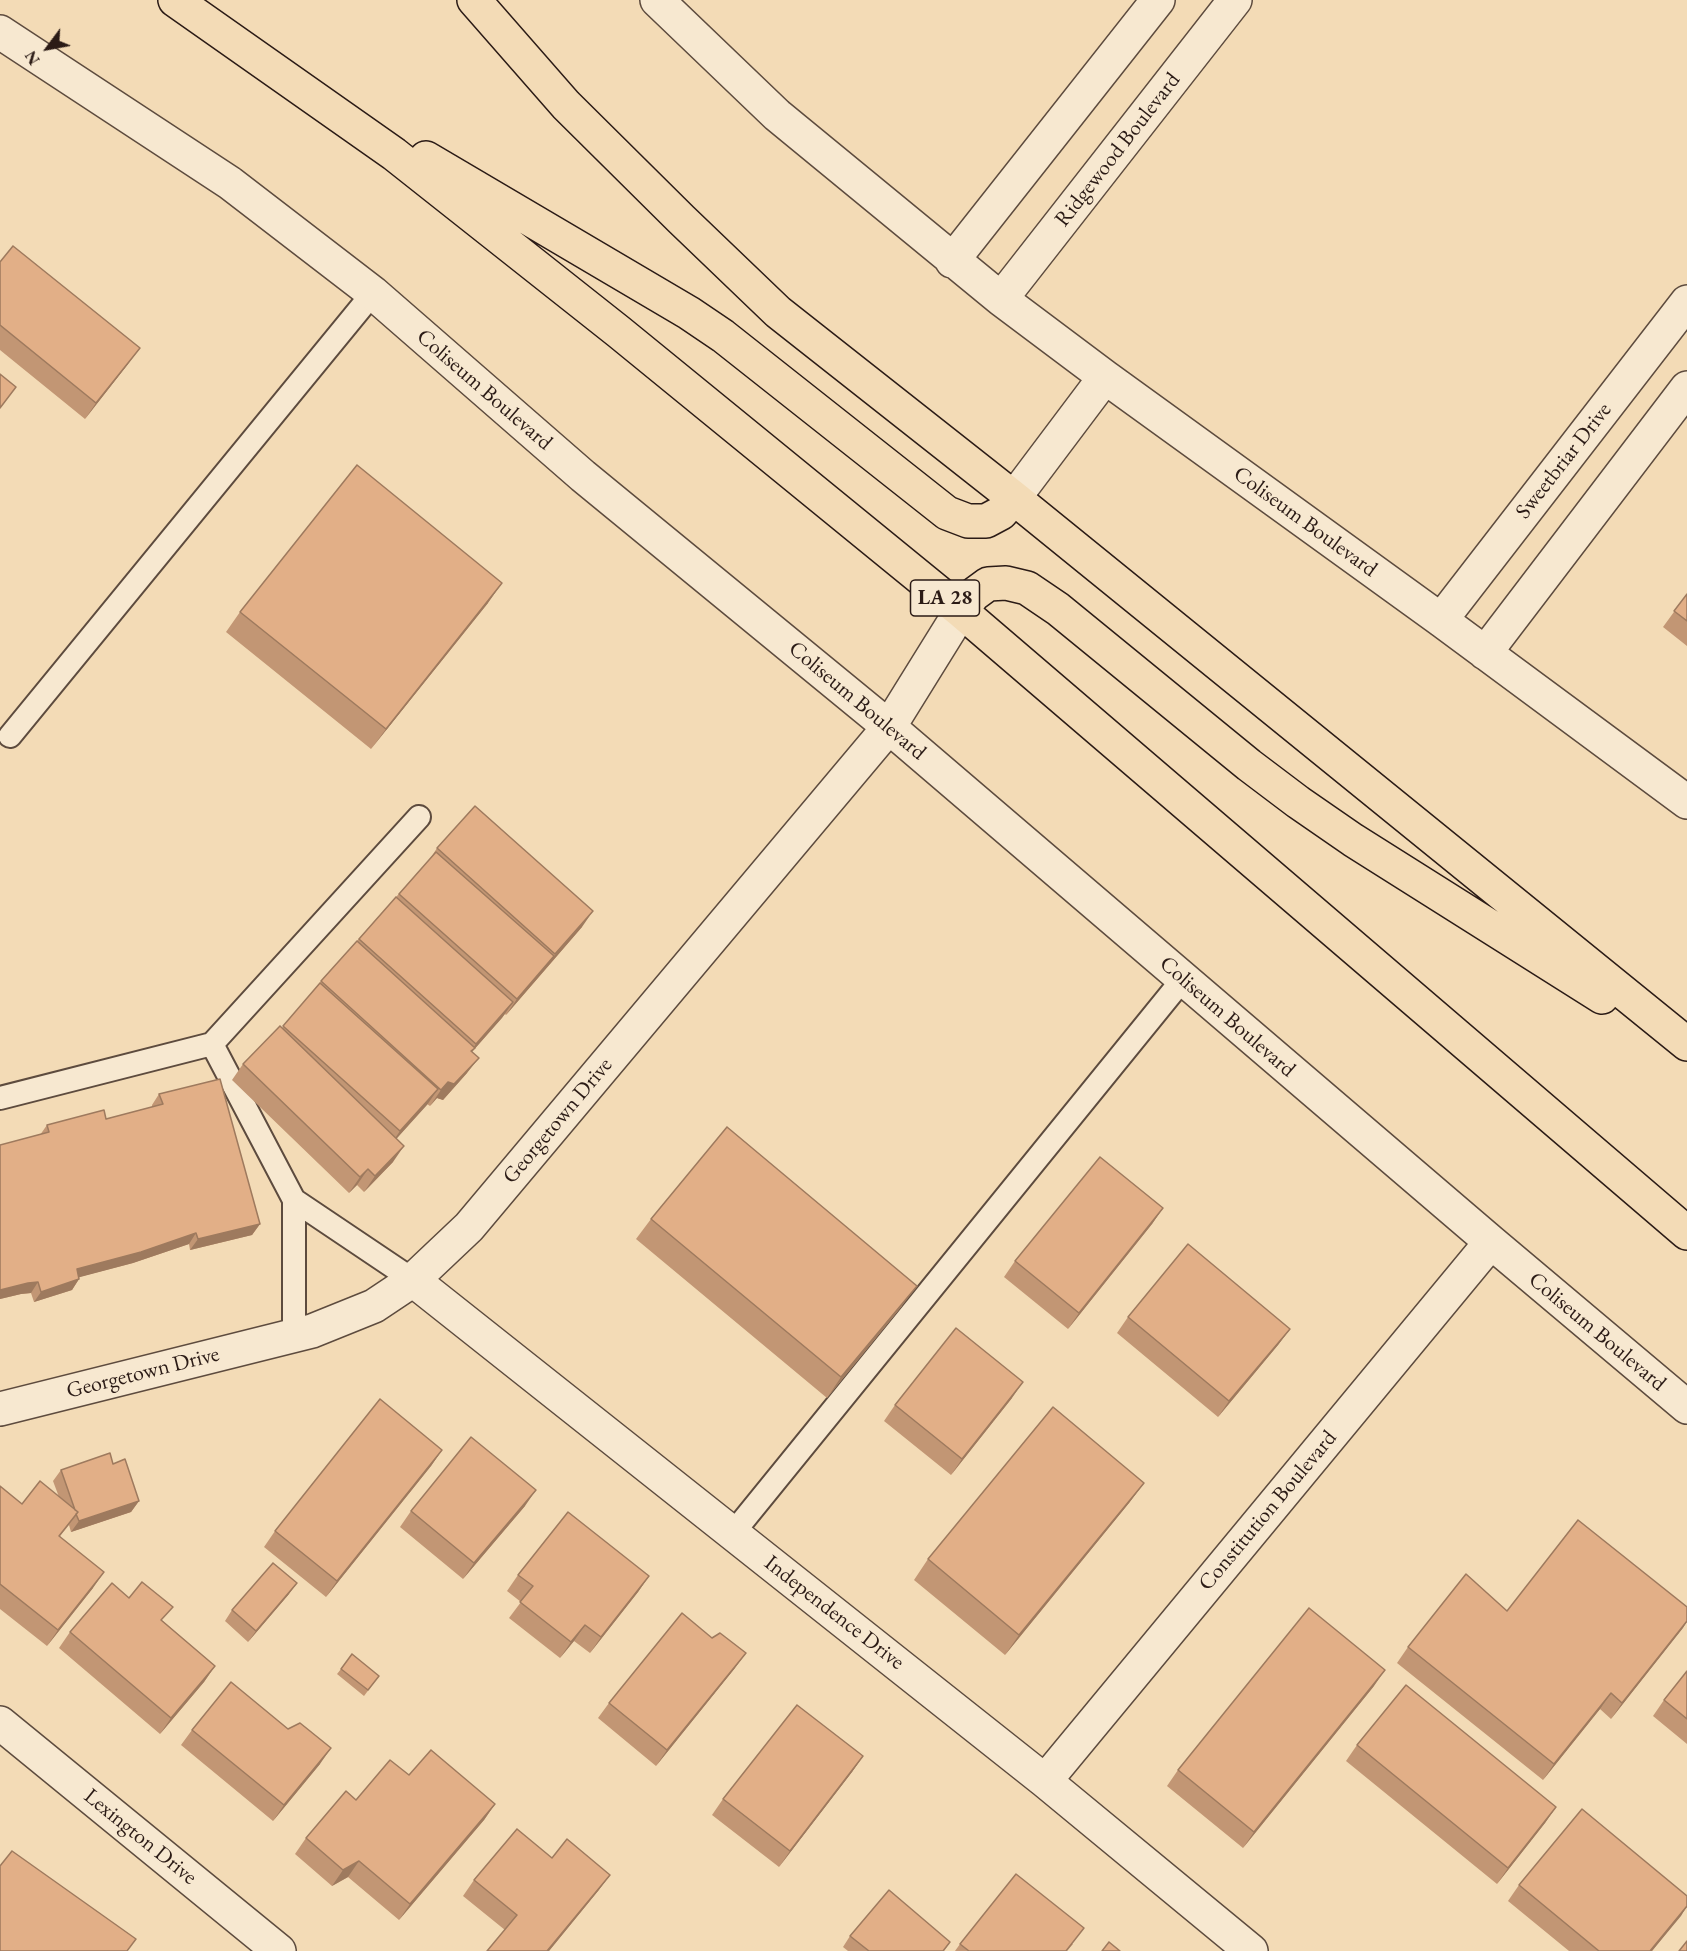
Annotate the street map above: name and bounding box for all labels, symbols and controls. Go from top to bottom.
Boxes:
north arrow [18,18,78,78]
text: N [20,47,45,69]
street label: Ridgewood Boulevard [1050,68,1186,232]
street label: Coliseum Boulevard [411,324,557,456]
street label: Sweetbriar Drive [1510,398,1618,524]
street label: Coliseum Boulevard [1228,461,1382,583]
road number: LA 28 [910,580,980,616]
street label: Coliseum Boulevard [783,636,931,766]
street label: Coliseum Boulevard [1154,951,1300,1083]
street label: Georgetown Drive [498,1053,618,1189]
street label: Coliseum Boulevard [1523,1267,1671,1397]
street label: Georgetown Drive [64,1341,222,1405]
street label: Constitution Boulevard [1193,1426,1343,1596]
street label: Independence Drive [759,1550,909,1676]
street label: Lexington Drive [78,1783,202,1891]

